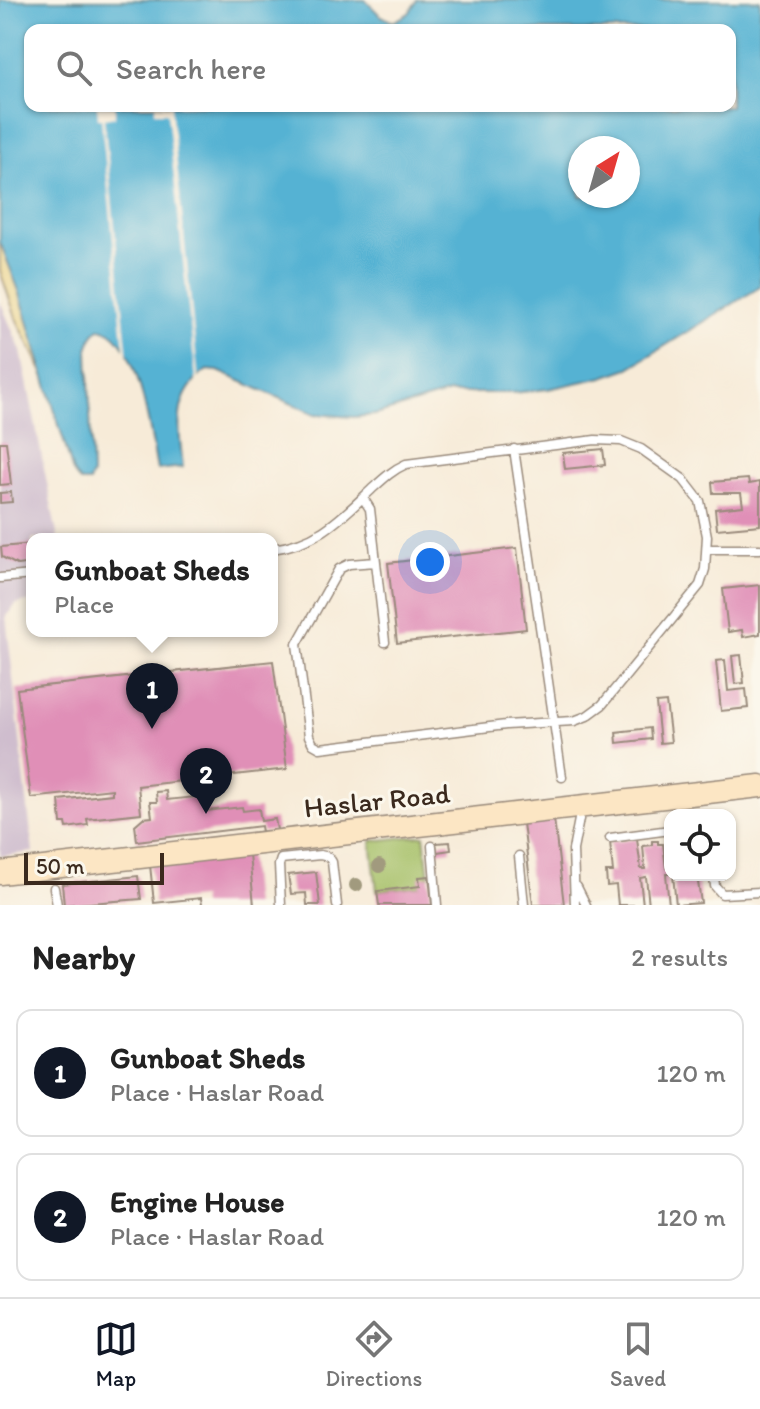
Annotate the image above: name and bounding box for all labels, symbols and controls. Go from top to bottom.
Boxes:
search box [24,24,736,112]
icon: search [52,46,96,90]
text: Search here [116,50,266,87]
north arrow [568,136,640,208]
popup [26,533,278,637]
your location [410,542,450,582]
text: Gunboat Sheds [54,551,250,588]
text: Place [54,588,114,620]
pin: 1 [126,663,178,729]
pin: 2 [180,748,232,814]
street label: Haslar Road [302,775,452,825]
map controls [664,809,736,881]
button: locate [664,809,736,881]
scale bar [24,849,164,885]
text: 50 m [36,853,85,880]
text: Nearby [32,937,135,978]
text: 2 results [631,941,728,973]
text: Gunboat Sheds [110,1039,306,1076]
text: 1 [54,1057,66,1089]
text: 120 m [657,1057,726,1089]
text: Place · Haslar Road [110,1076,324,1108]
text: Engine House [110,1183,284,1220]
text: 2 [53,1201,67,1233]
text: 120 m [657,1201,726,1233]
text: Place · Haslar Road [110,1220,324,1252]
tab: Map [94,1317,138,1392]
tab: Directions [326,1317,422,1392]
tab: Saved [610,1317,666,1392]

